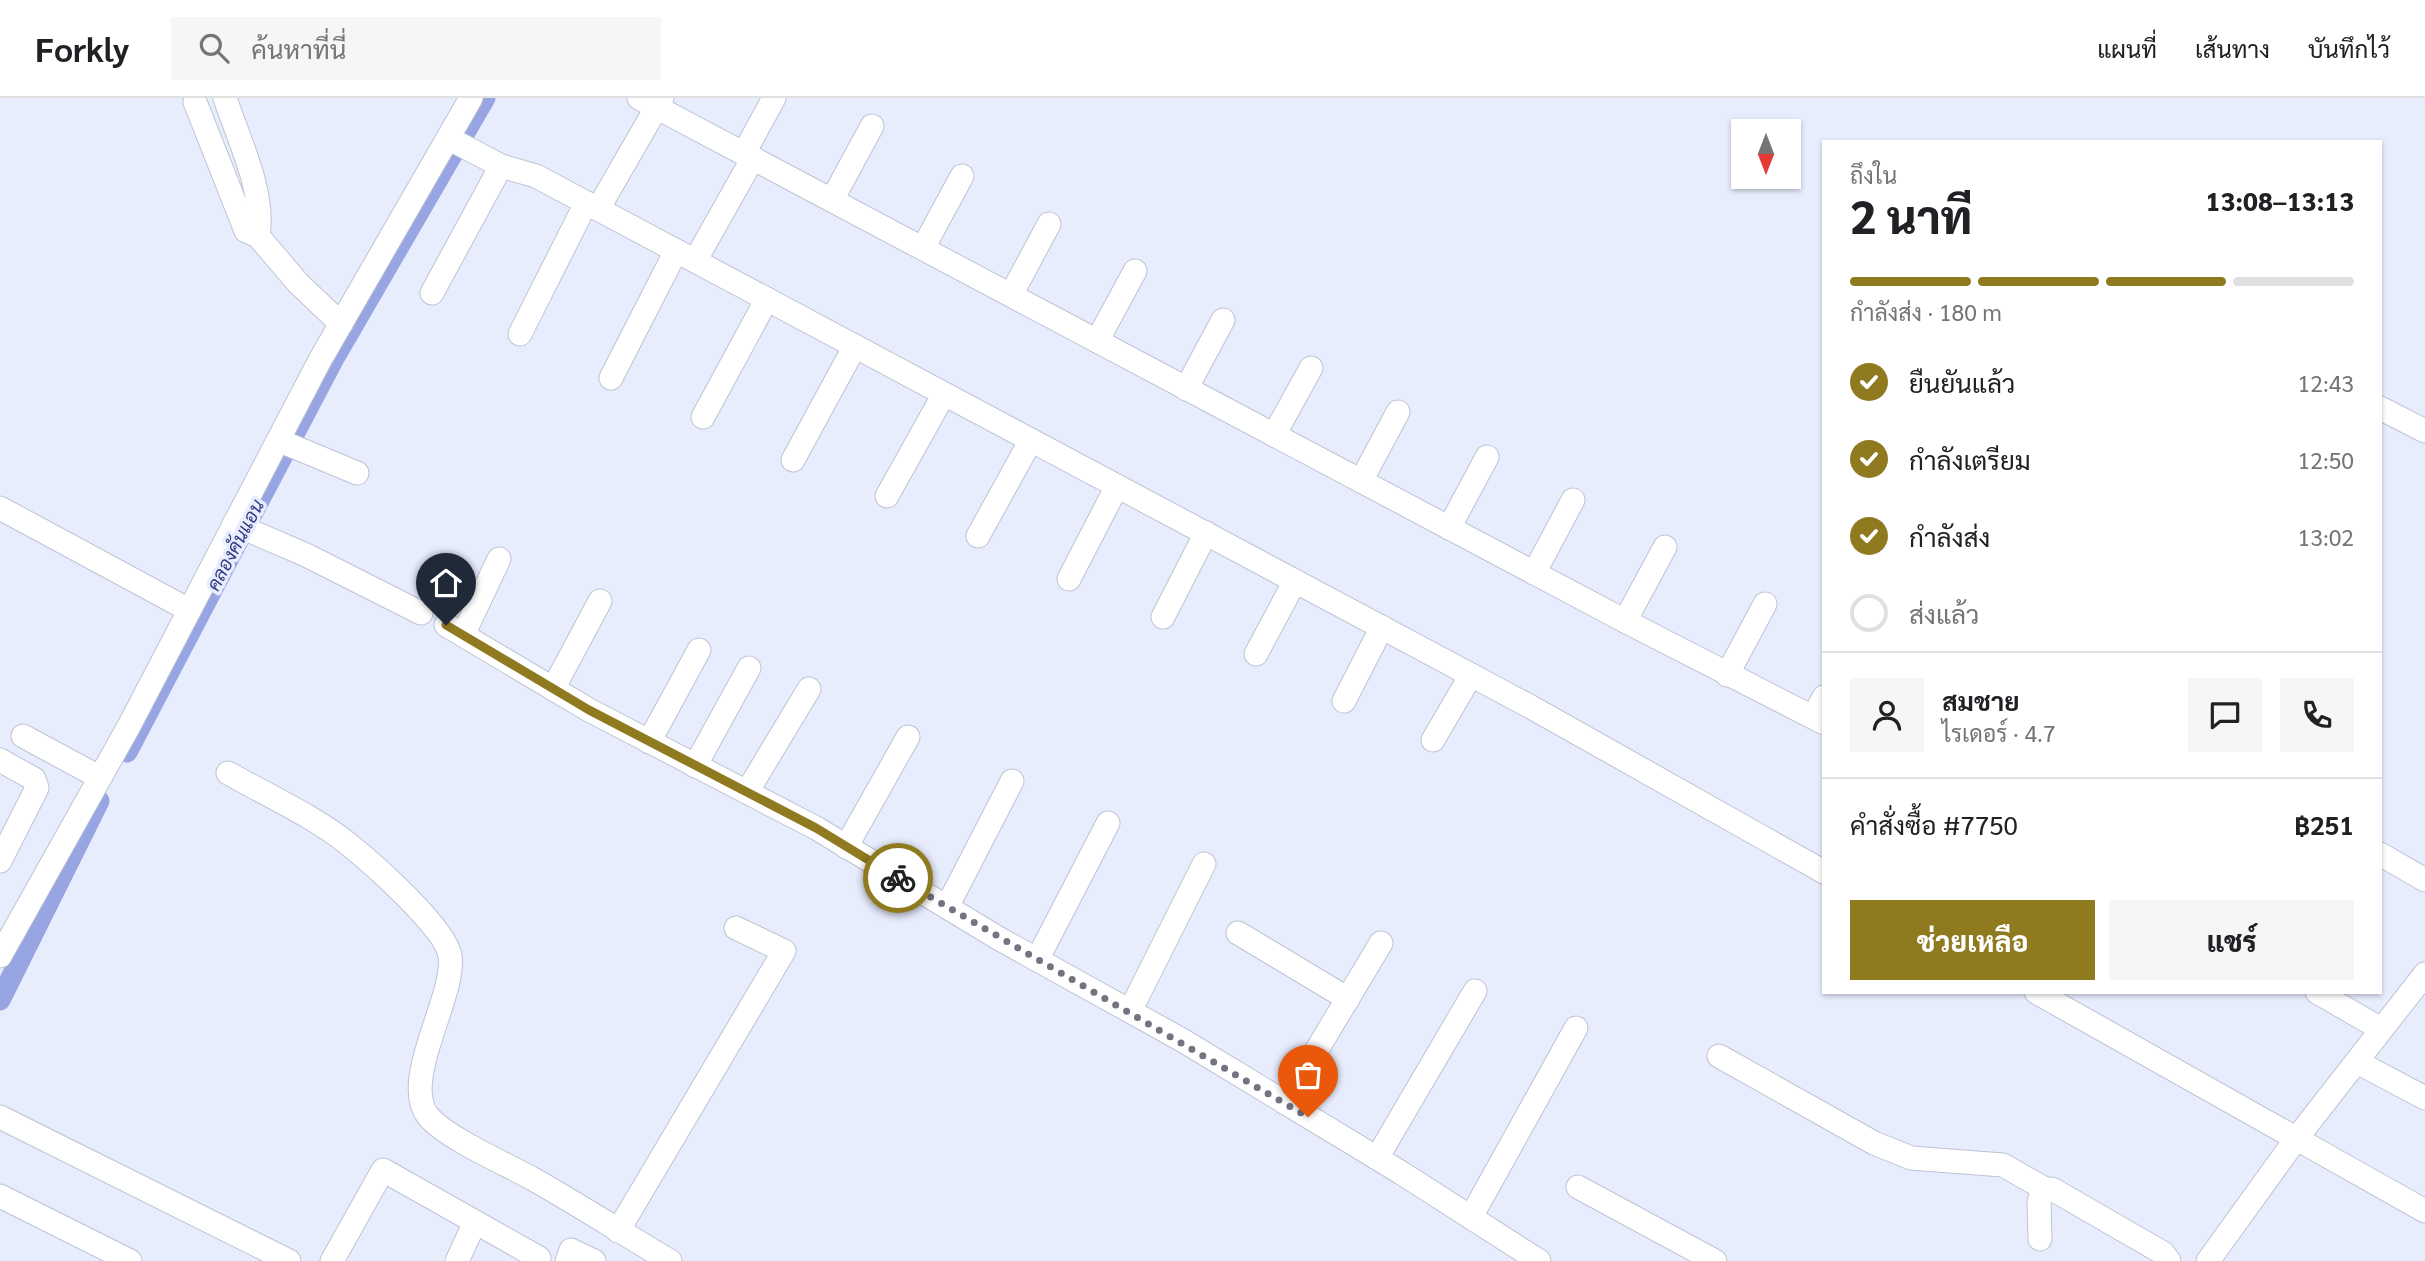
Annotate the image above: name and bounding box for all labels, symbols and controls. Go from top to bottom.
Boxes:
search box [171,17,661,80]
text: Forkly [35,27,129,70]
icon: search [195,29,233,67]
text: ค้นหาที่นี่ [251,31,346,65]
text: แผนที่ [2097,32,2157,64]
text: เส้นทาง [2195,32,2270,64]
text: บันทึกไว้ [2308,32,2390,64]
north arrow [1731,119,1801,189]
map controls [1731,119,1801,189]
text: ถึงใน [1850,159,1897,189]
text: 13:08–13:13 [2206,183,2354,217]
text: 2 นาที [1850,185,1972,245]
text: กำลังส่ง · 180 m [1850,296,2002,326]
icon: check [1850,363,1888,401]
text: ยืนยันแล้ว [1909,365,2015,399]
text: 12:43 [2298,367,2354,397]
icon: check [1850,440,1888,478]
text: กำลังเตรียม [1909,442,2031,476]
text: 12:50 [2298,444,2354,474]
water label: คลองคันแอน [200,495,268,594]
icon: check [1850,517,1888,555]
text: กำลังส่ง [1909,519,1990,553]
text: 13:02 [2298,521,2354,551]
pin [416,553,476,625]
icon: home [427,564,465,602]
text: ส่งแล้ว [1909,596,1979,630]
button: person [1850,678,1924,752]
button: chat [2188,678,2262,752]
button: phone [2280,678,2354,752]
text: สมชาย [1942,683,2019,717]
text: ไรเดอร์ · 4.7 [1942,717,2056,747]
text: คำสั่งซื้อ #7750 [1850,807,2018,841]
text: ฿251 [2294,807,2354,841]
courier [863,843,933,913]
icon: bike [879,859,917,897]
button: ช่วยเหลือ [1850,900,2095,980]
button: แชร์ [2109,900,2354,980]
pin [1278,1045,1338,1117]
icon: bag [1289,1056,1327,1094]

